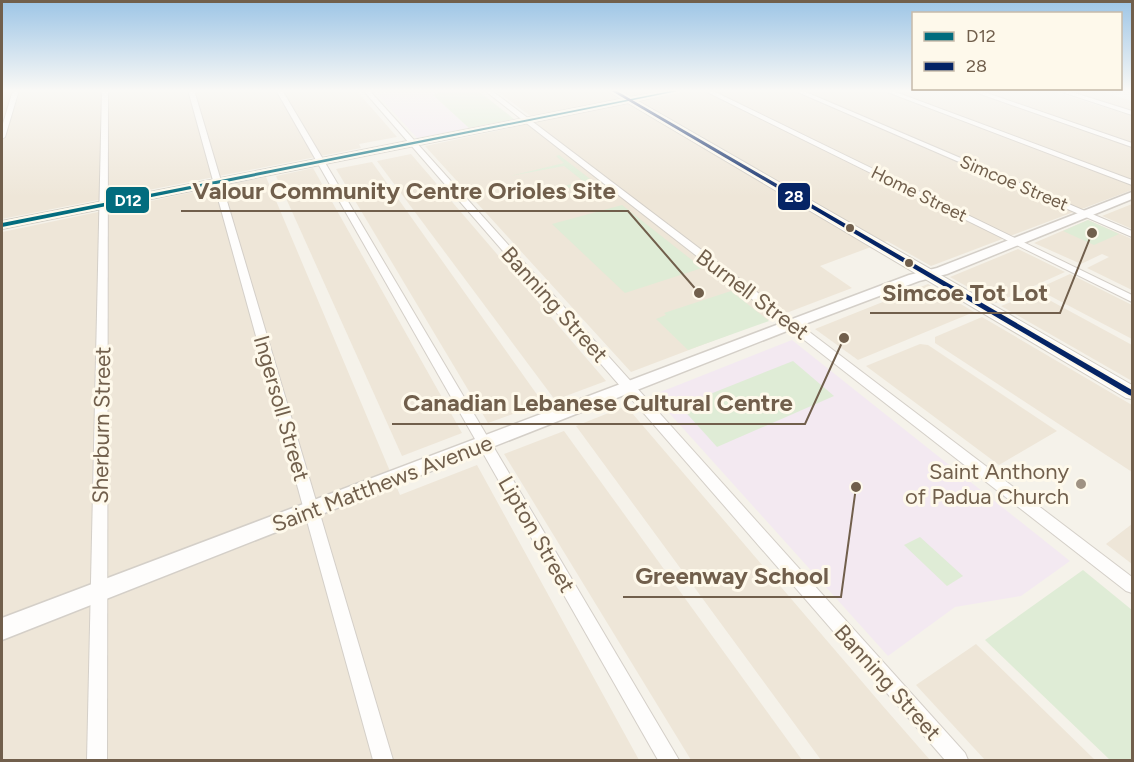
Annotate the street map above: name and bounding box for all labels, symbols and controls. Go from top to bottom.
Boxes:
legend [912,12,1122,90]
text: D12 [966,25,996,47]
text: 28 [966,55,987,77]
street label: Simcoe Street [957,150,1072,216]
street label: Home Street [867,161,971,227]
callout: Valour Community Centre Orioles Site [181,169,628,211]
text: Valour Community Centre Orioles Site [192,176,616,205]
line badge: 28 [777,182,811,211]
line badge: D12 [105,186,150,214]
text: 28 [784,187,804,206]
text: D12 [114,191,142,210]
unlabelled marker [844,222,856,234]
street label: Banning Street [496,241,614,368]
street label: Burnell Street [691,243,814,346]
unlabelled marker [903,257,915,269]
callout: Simcoe Tot Lot [870,271,1060,313]
text: Simcoe Tot Lot [882,278,1048,307]
street label: Ingersoll Street [248,332,315,484]
street label: Sherburn Street [87,346,116,504]
callout: Canadian Lebanese Cultural Centre [392,382,805,424]
text: Canadian Lebanese Cultural Centre [403,388,793,417]
street label: Saint Matthews Avenue [268,429,496,538]
place label: Saint Anthony of Padua Church [905,458,1069,510]
street label: Lipton Street [492,471,581,597]
marker: Saint Anthony of Padua Church [1074,477,1088,491]
callout: Greenway School [623,555,841,597]
text: Greenway School [635,561,829,590]
street label: Banning Street [829,619,947,746]

